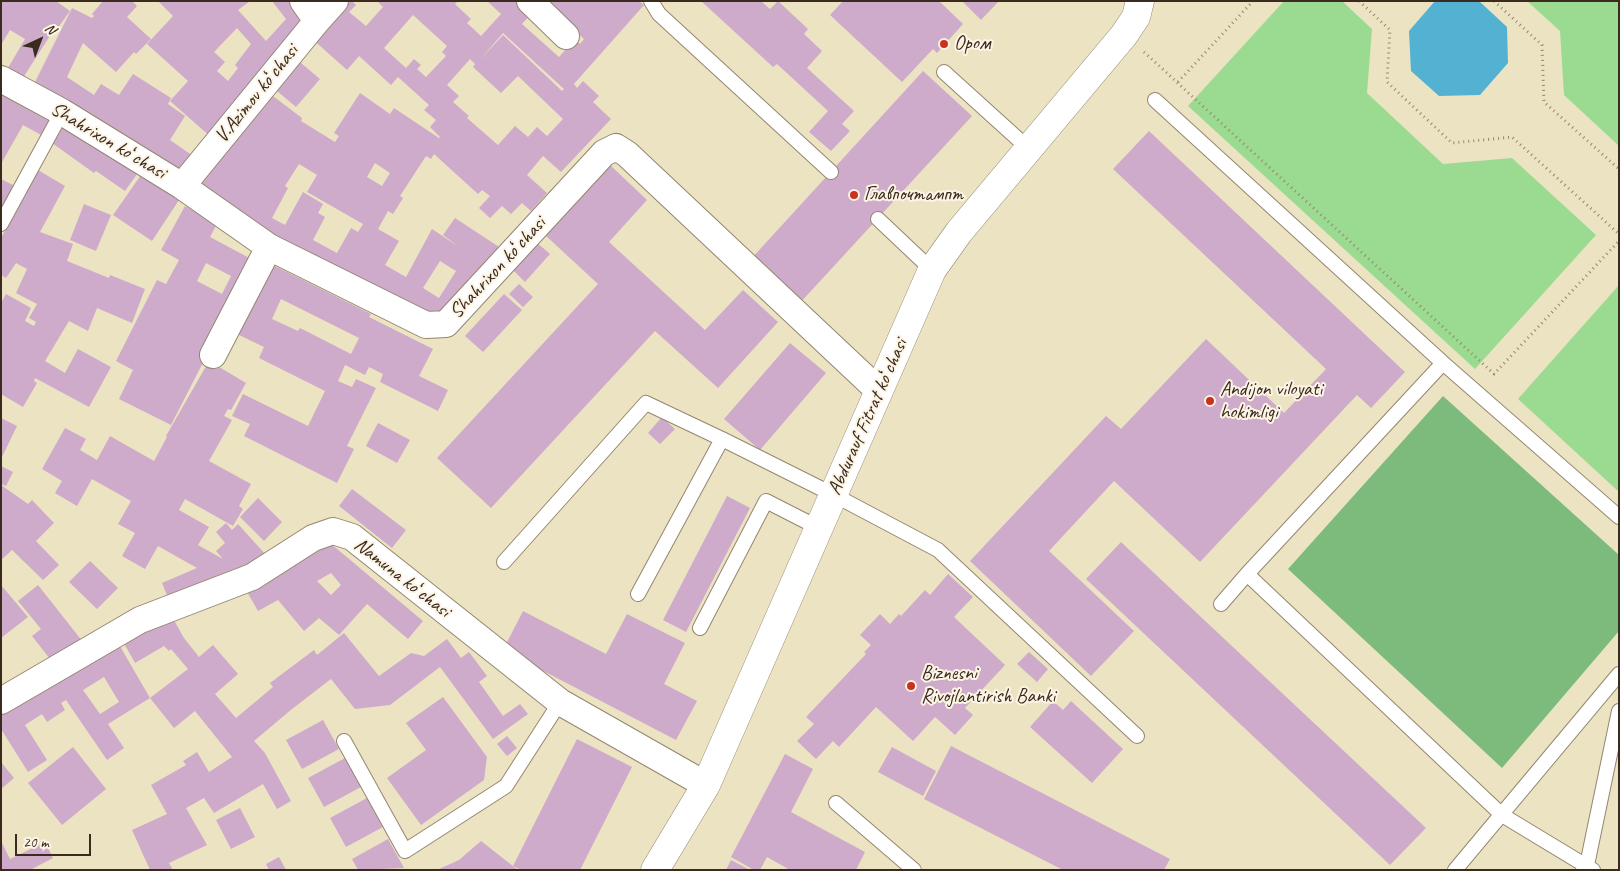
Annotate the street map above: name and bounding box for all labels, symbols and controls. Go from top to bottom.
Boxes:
north arrow [15,15,65,65]
text: N [42,19,60,38]
place label: Ором [954,32,990,56]
marker: Ором [938,38,950,50]
street label: V.Аzimov koʻchasi [210,40,304,148]
street label: Shahrixon koʻchasi [46,97,170,185]
place label: Главпочтампт [864,183,963,207]
marker: Главпочтампт [848,189,860,201]
street label: Shahrixon koʻchasi [445,212,551,324]
street label: Abdurauf Fitrat koʻchasi [823,335,913,499]
place label: Andijon vilоyati hоkimligi [1220,378,1322,425]
marker: Andijon vilоyati hоkimligi [1204,395,1216,407]
street label: Namuna koʻchasi [349,533,455,623]
place label: Biznesni Rivojlantirish Banki [921,662,1055,709]
marker: Biznesni Rivojlantirish Banki [905,680,917,692]
scale bar [18,824,94,856]
text: 20 m [23,833,49,852]

